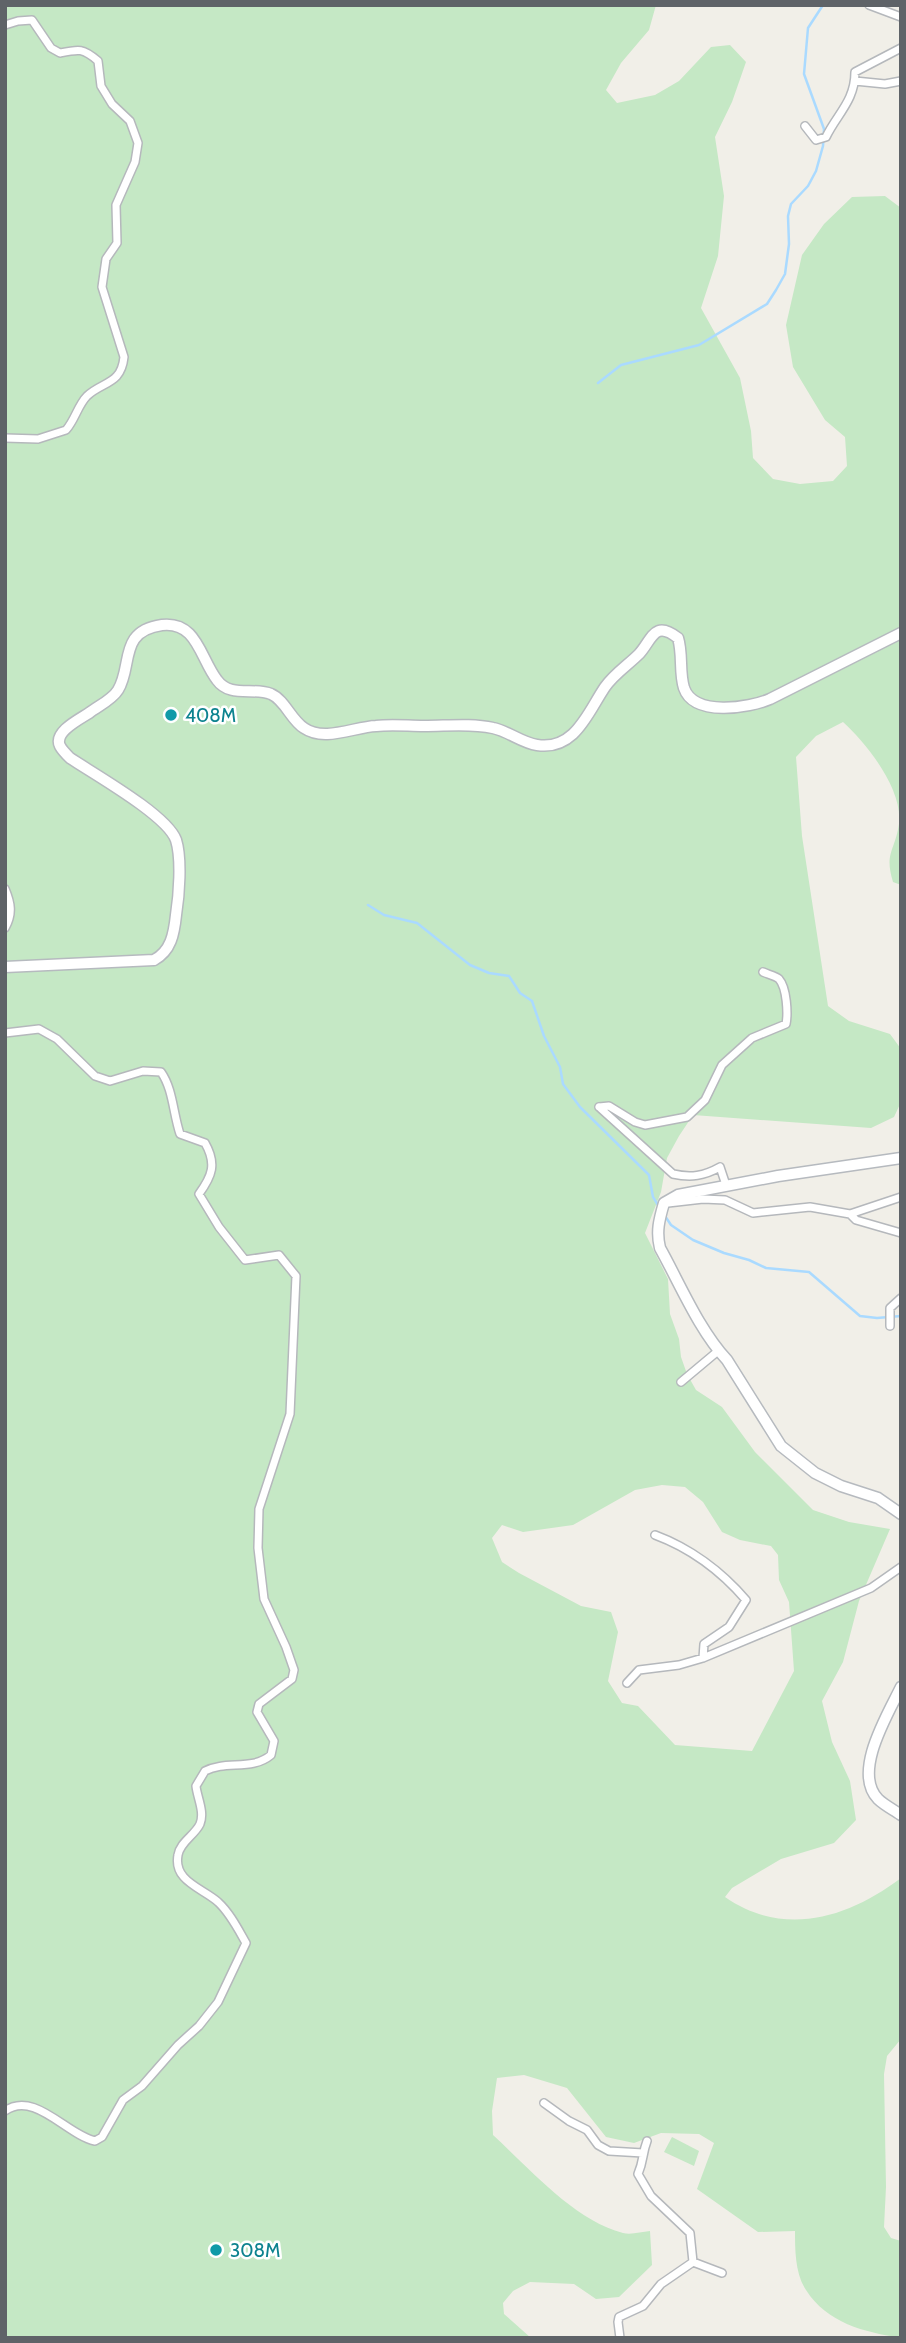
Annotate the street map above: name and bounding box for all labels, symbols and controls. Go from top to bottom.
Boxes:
place label: 408M [185,704,236,727]
marker: 408M [163,707,179,723]
place label: 308M [230,2239,280,2262]
marker: 308M [208,2242,224,2258]

